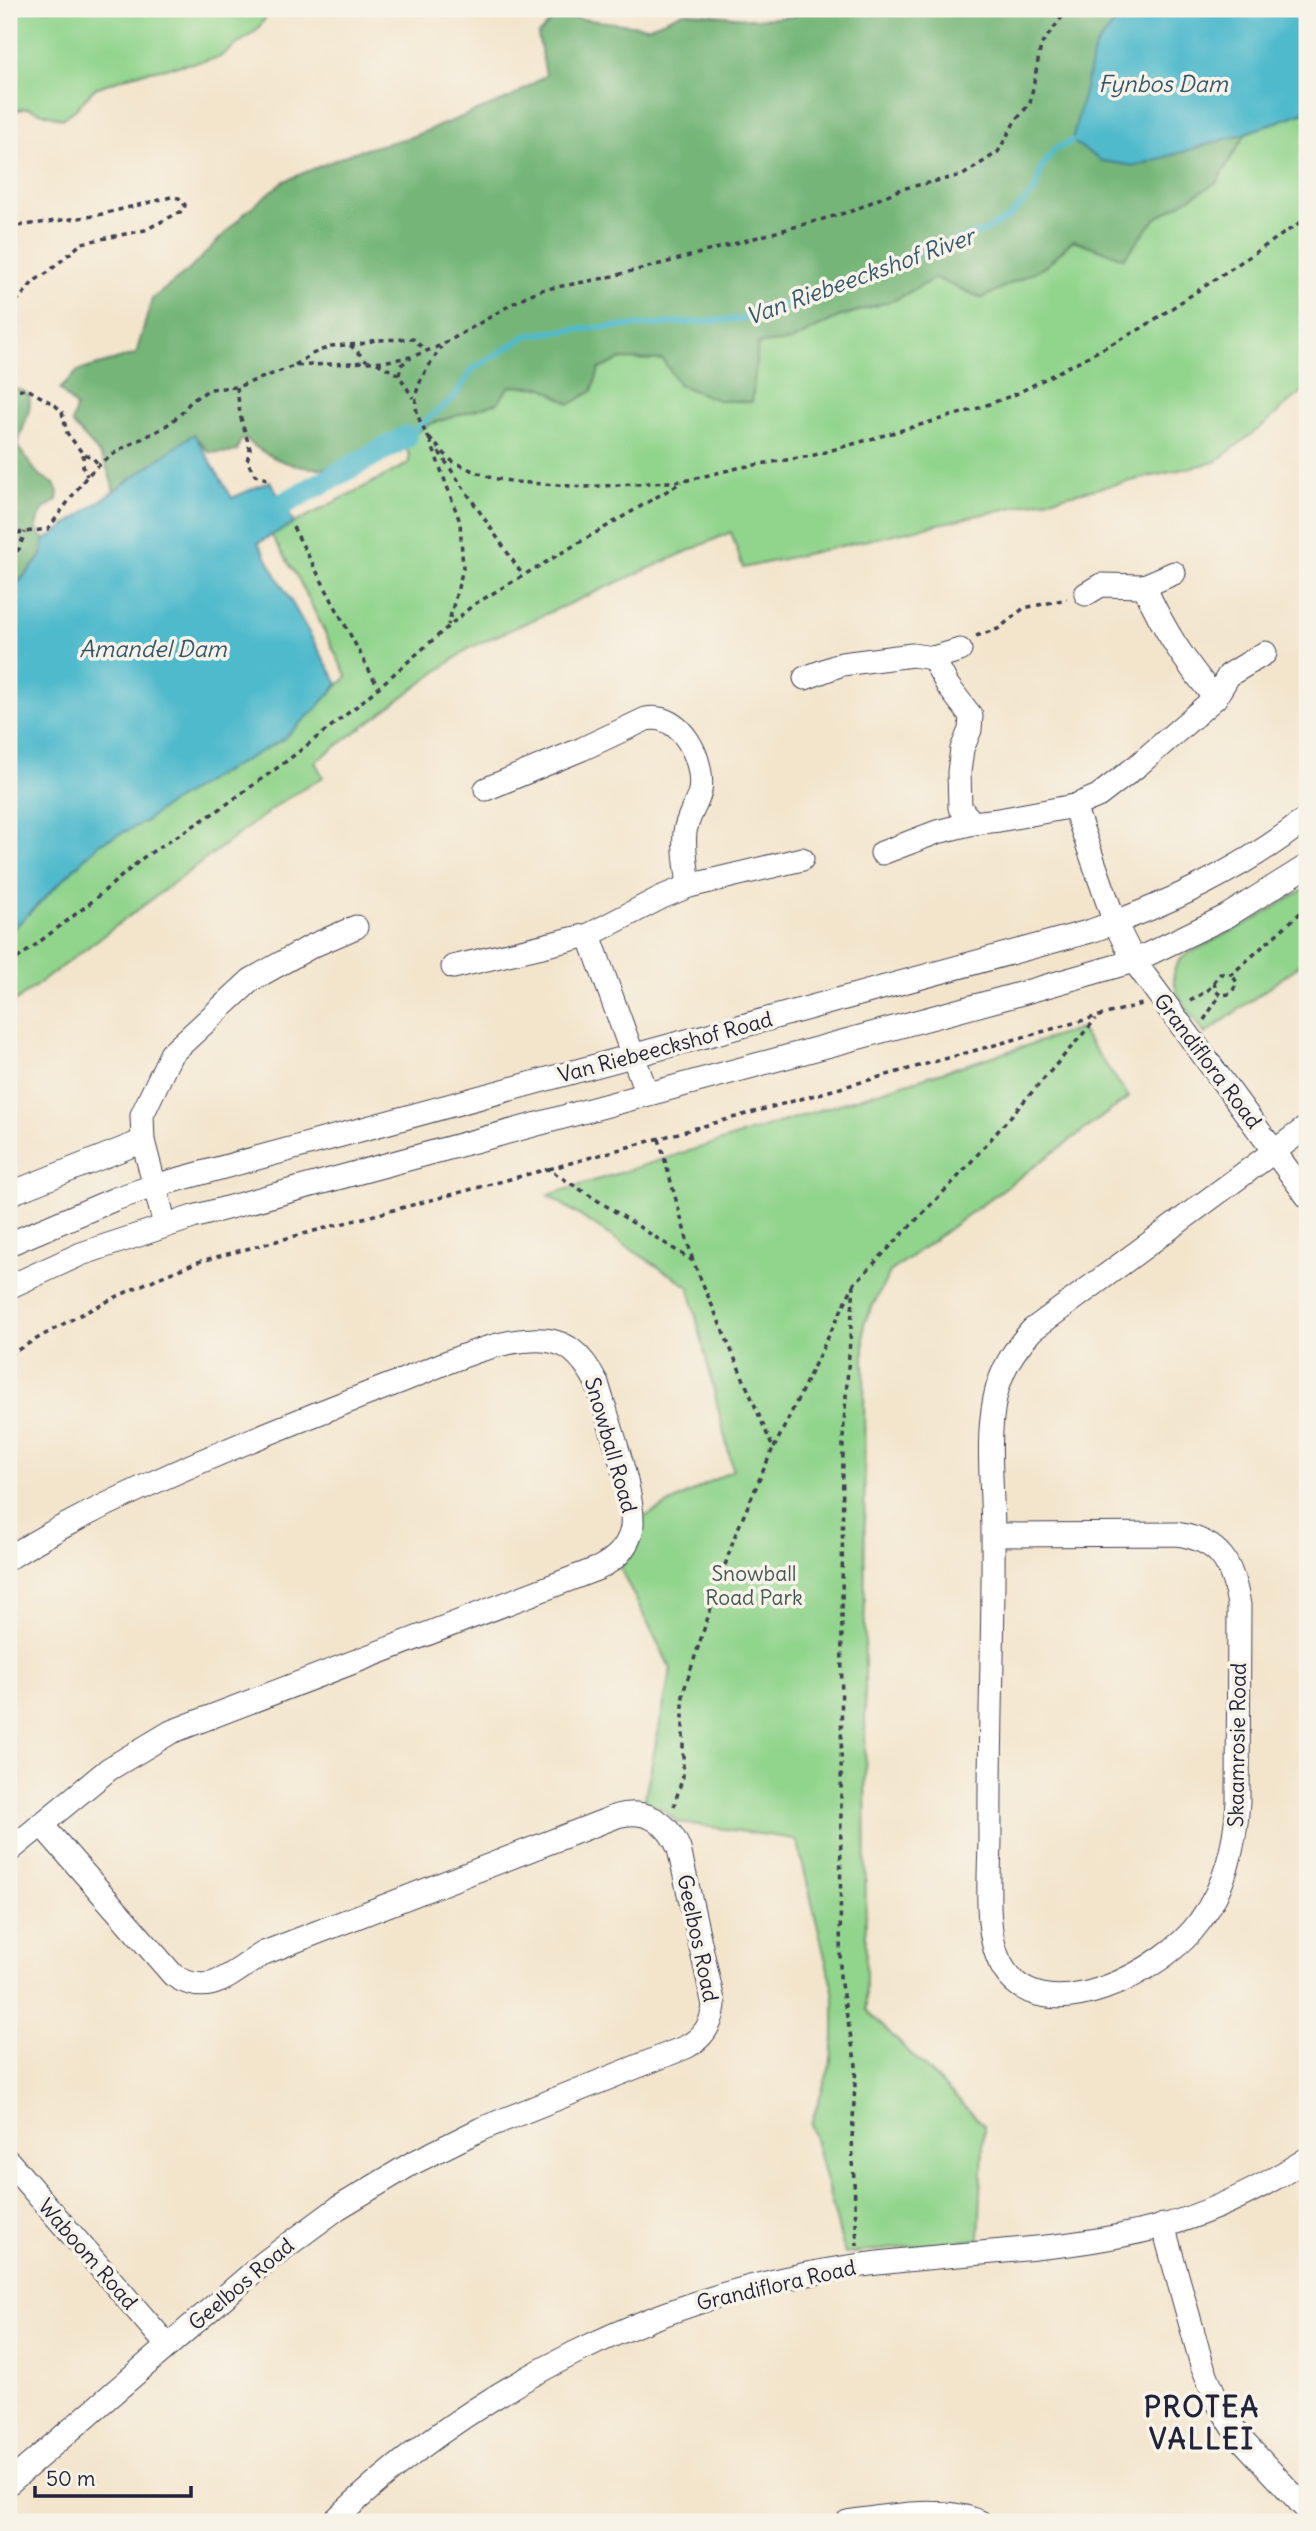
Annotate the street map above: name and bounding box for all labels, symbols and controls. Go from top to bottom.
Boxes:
water label: Fynbos Dam [1098,69,1229,98]
water label: Van Riebeeckshof River [742,220,981,331]
water label: Amandel Dam [79,634,228,663]
street label: Grandiflora Road [1148,988,1268,1134]
street label: Van Riebeeckshof Road [555,1005,775,1089]
street label: Snowball Road [579,1374,643,1516]
park label: Snowball Road Park [705,1560,803,1611]
street label: Skaamrosie Road [1222,1662,1252,1828]
street label: Geelbos Road [671,1872,725,2004]
street label: Waboom Road [32,2193,144,2315]
street label: Geelbos Road [183,2232,299,2336]
street label: Grandiflora Road [694,2254,858,2316]
district label: PROTEA VALLEI [1144,2389,1260,2457]
scale bar [35,2454,191,2498]
text: 50 m [46,2465,95,2492]

